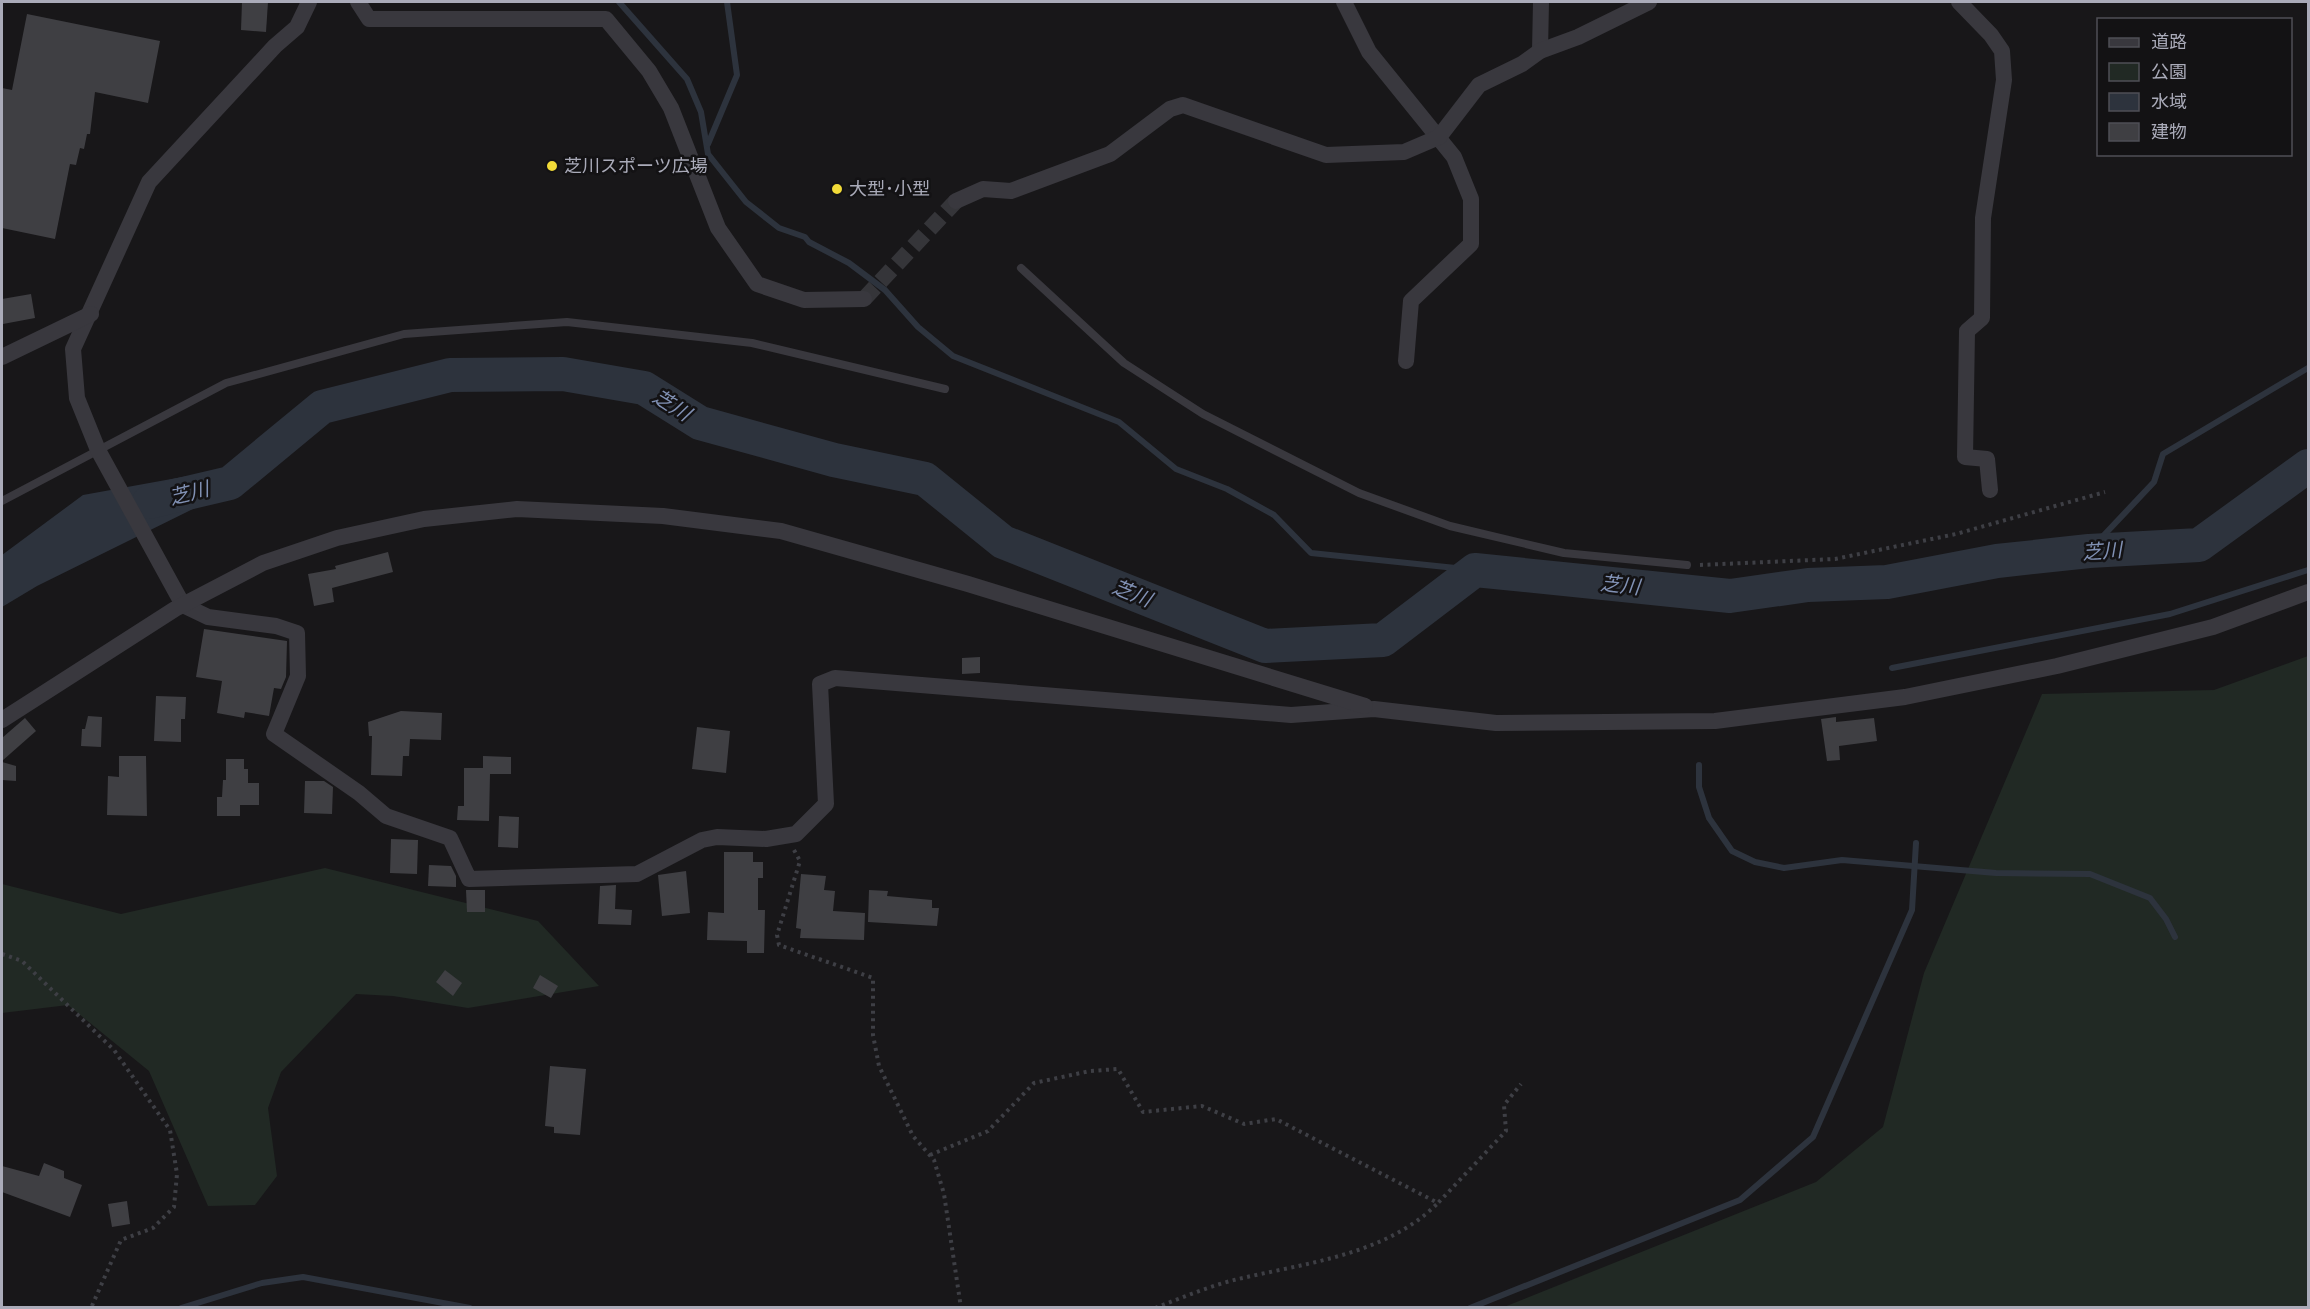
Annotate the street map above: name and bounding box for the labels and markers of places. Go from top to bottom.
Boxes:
place label: 芝川スポーツ広場 [564,155,708,176]
marker: 芝川スポーツ広場 [545,159,559,173]
place label: 大型･小型 [849,178,930,199]
marker: 大型･小型 [830,182,844,196]

